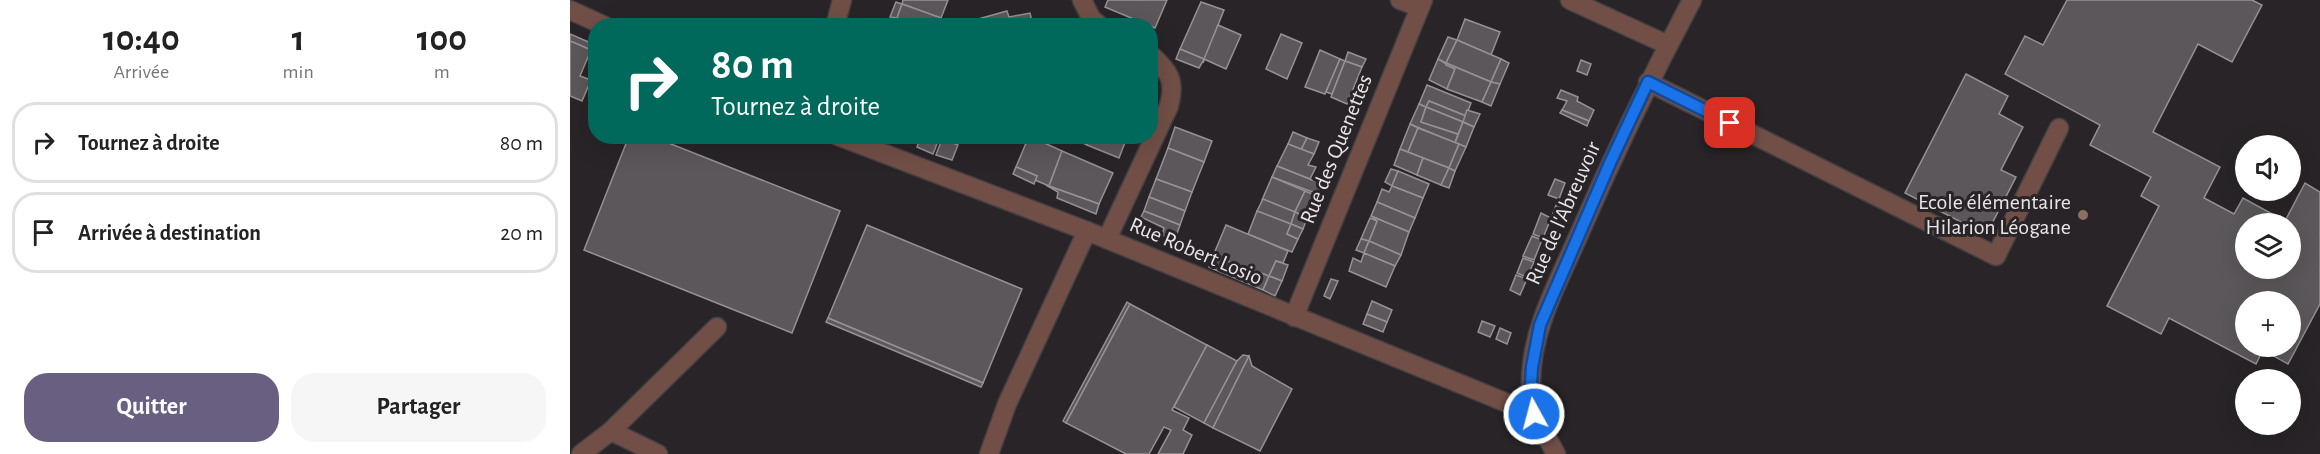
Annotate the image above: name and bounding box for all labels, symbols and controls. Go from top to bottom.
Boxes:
text: 10:40 [103,21,180,57]
text: 1 [292,21,305,57]
text: 100 [417,21,467,57]
icon: right [612,42,690,120]
text: 80 m [711,44,794,86]
text: Arrivée [113,62,169,82]
text: min [283,62,314,82]
text: m [434,62,450,82]
street label: Rue des Quenettes [1296,71,1376,227]
text: Tournez à droite [711,93,880,120]
pin [1704,97,1755,148]
icon: arrive [1713,106,1746,139]
icon: right [27,126,60,159]
text: Tournez à droite [78,132,220,154]
text: 80 m [500,132,543,154]
map controls [2235,135,2301,435]
button: sound [2235,135,2301,201]
street label: Rue de l'Abreuvoir [1522,138,1604,288]
place label: Ecole élémentaire Hilarion Léogane [1918,191,2071,238]
marker: Ecole élémentaire Hilarion Léogane [2076,208,2090,222]
street label: Rue Robert Losio [1126,213,1266,289]
button: layers [2235,213,2301,279]
icon: arrive [27,216,60,249]
text: Arrivée à destination [78,222,261,244]
text: 20 m [500,222,543,244]
button: + [2235,291,2301,357]
button: − [2235,369,2301,435]
button: Quitter [24,373,279,442]
button: Partager [291,373,546,442]
position arrow [1502,382,1566,446]

